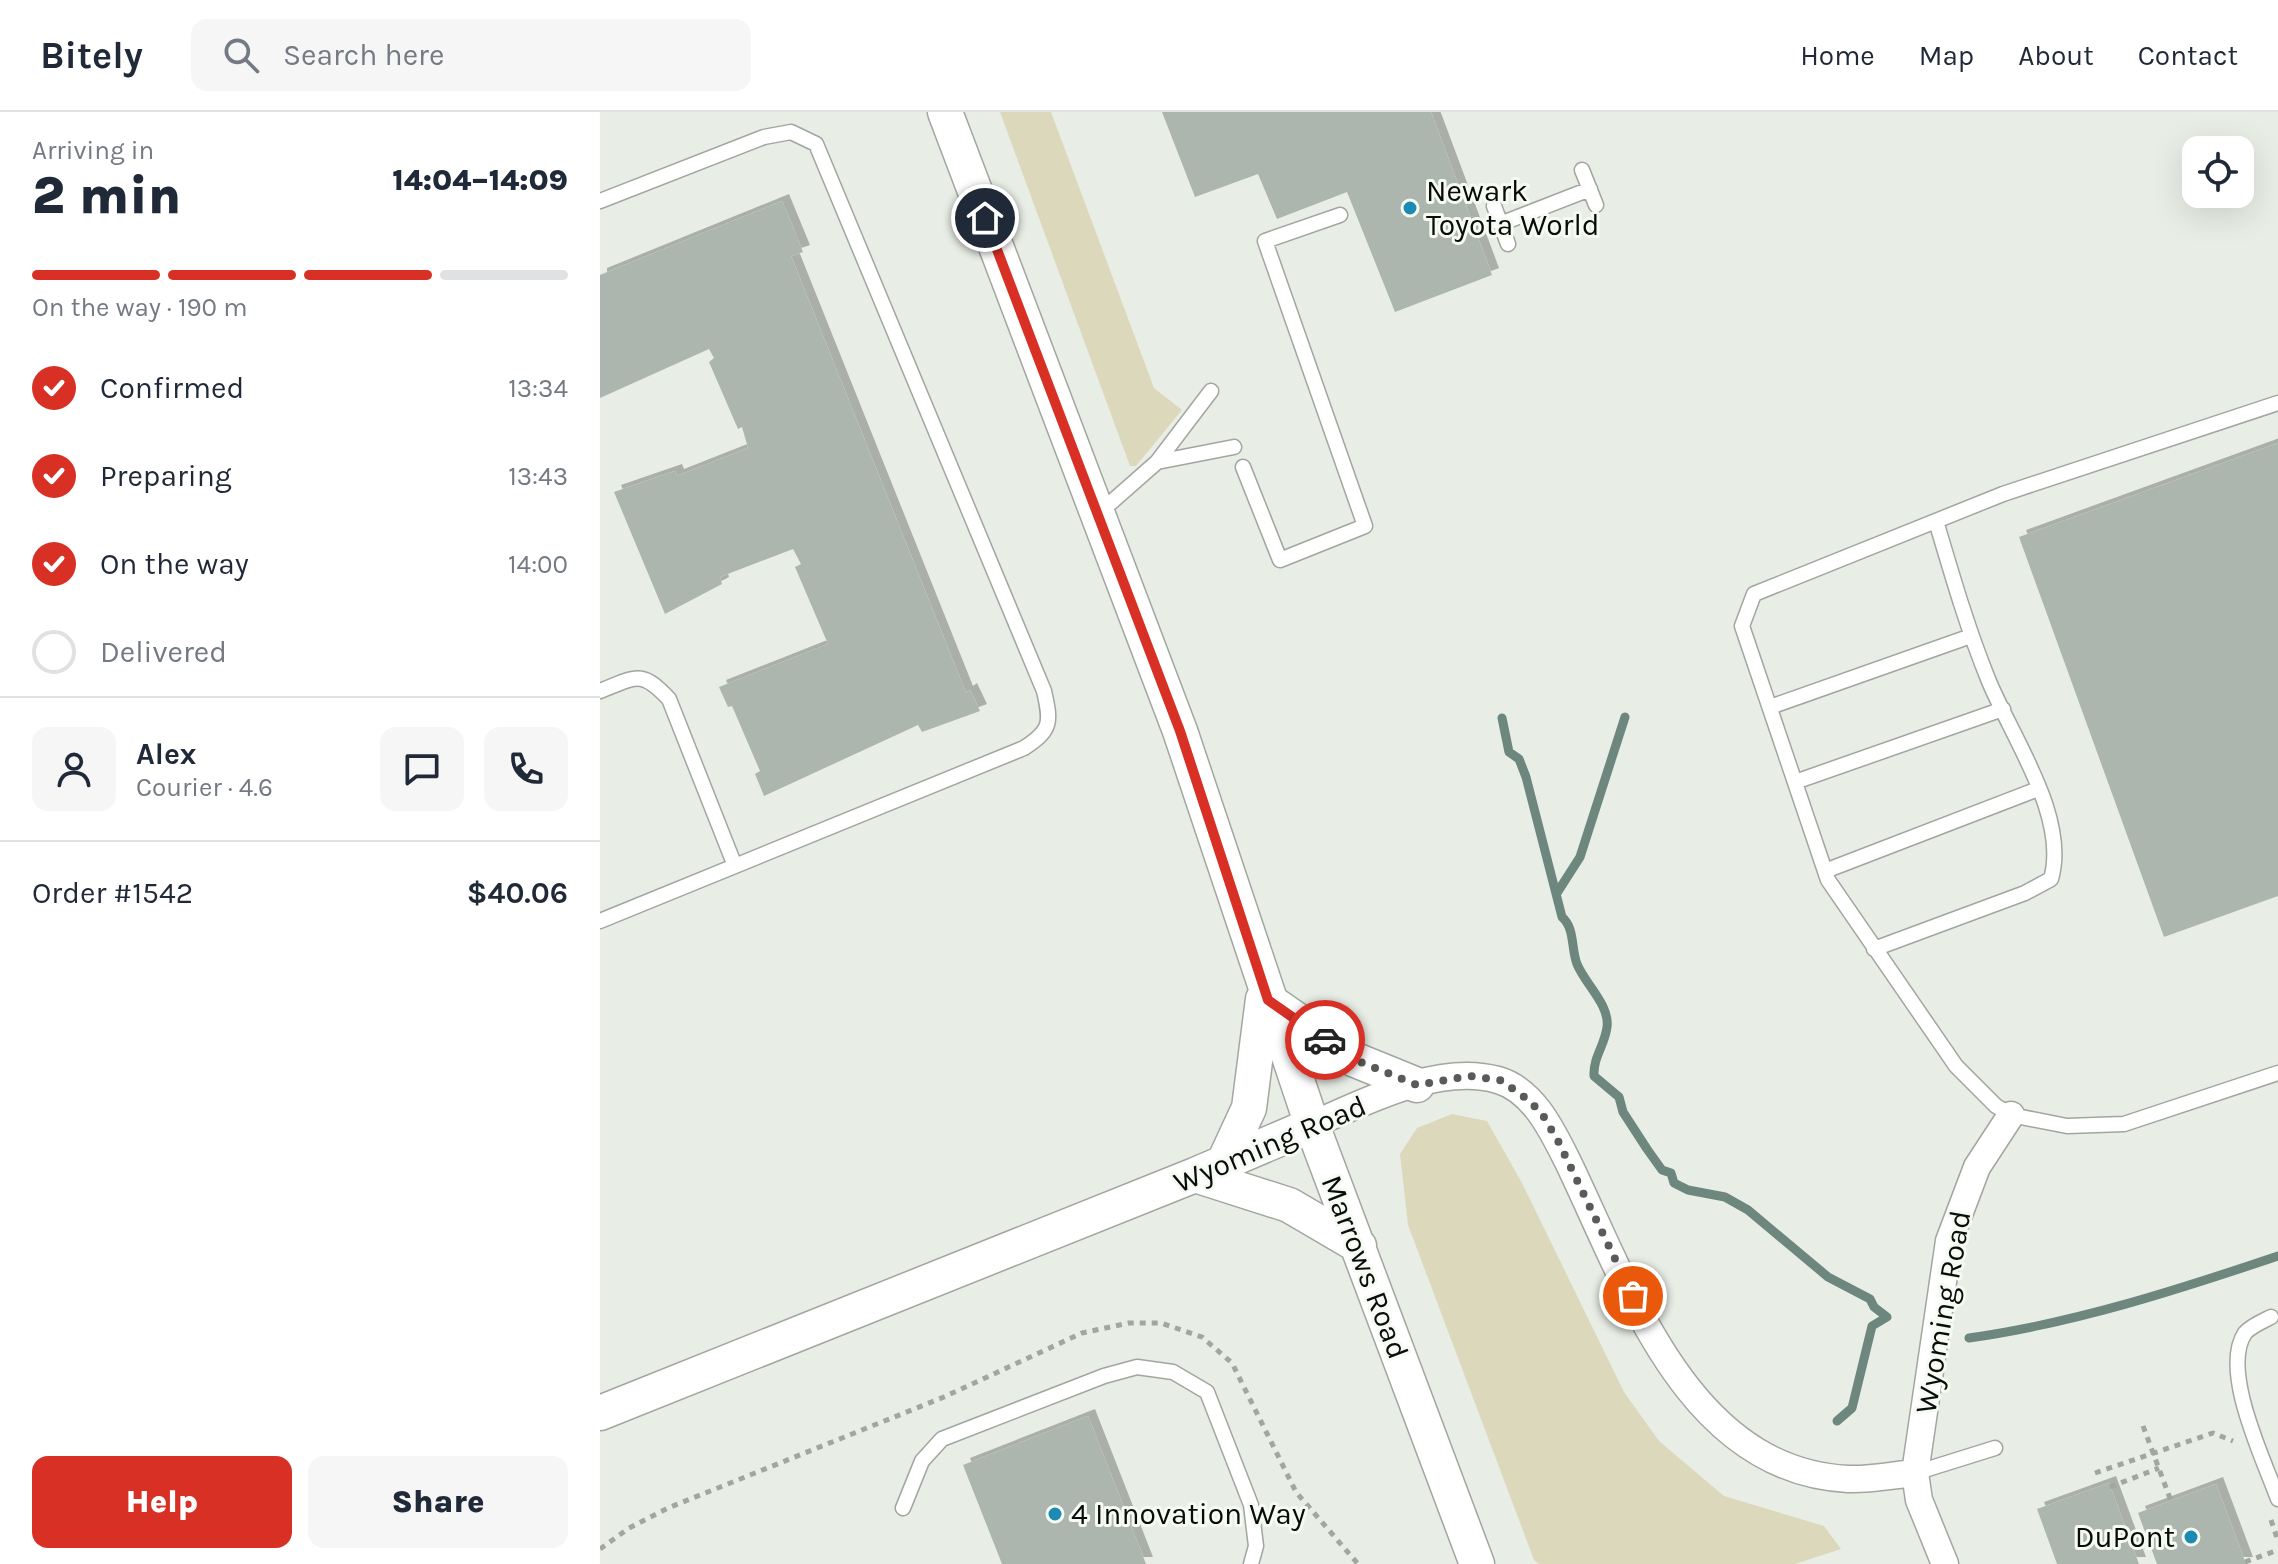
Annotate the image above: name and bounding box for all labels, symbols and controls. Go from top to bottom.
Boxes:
search box [191,19,751,91]
text: Bitely [40,33,143,78]
icon: search [219,33,263,77]
text: Search here [283,37,444,73]
text: Home [1800,39,1875,72]
text: Map [1919,39,1974,72]
text: About [2018,39,2094,72]
text: Contact [2138,39,2238,72]
text: Arriving in [32,135,154,166]
map controls [2182,136,2254,208]
button: locate [2182,136,2254,208]
text: 14:04–14:09 [392,162,568,198]
text: 2 min [32,165,181,226]
place label: Newark Toyota World [1426,173,1600,243]
pin [951,184,1019,252]
icon: home [963,196,1007,240]
marker: Newark Toyota World [1401,199,1419,217]
text: On the way · 190 m [32,292,248,323]
icon: check [32,366,76,410]
text: Confirmed [100,370,244,406]
text: 13:34 [508,373,568,404]
icon: check [32,454,76,498]
text: Preparing [100,458,232,494]
text: 13:43 [508,461,568,492]
icon: check [32,542,76,586]
text: On the way [100,546,249,582]
text: 14:00 [508,549,568,580]
text: Delivered [100,634,227,670]
button: person [32,727,116,811]
button: chat [380,727,464,811]
button: phone [484,727,568,811]
text: Alex [136,736,196,772]
text: Courier · 4.6 [136,772,273,803]
text: Order #1542 [32,875,193,911]
text: $40.06 [467,875,568,911]
courier [1285,1000,1365,1080]
icon: car [1303,1018,1347,1062]
street label: Wyoming Road [1168,1087,1372,1201]
street label: Marrows Road [1313,1170,1417,1364]
street label: Wyoming Road [1907,1208,1979,1416]
pin [1599,1262,1667,1330]
icon: bag [1611,1274,1655,1318]
button: Help [32,1456,292,1548]
button: Share [308,1456,568,1548]
place label: 4 Innovation Way [1071,1496,1306,1532]
marker: 4 Innovation Way [1046,1505,1064,1523]
place label: DuPont [2075,1519,2175,1555]
marker: DuPont [2182,1528,2200,1546]

